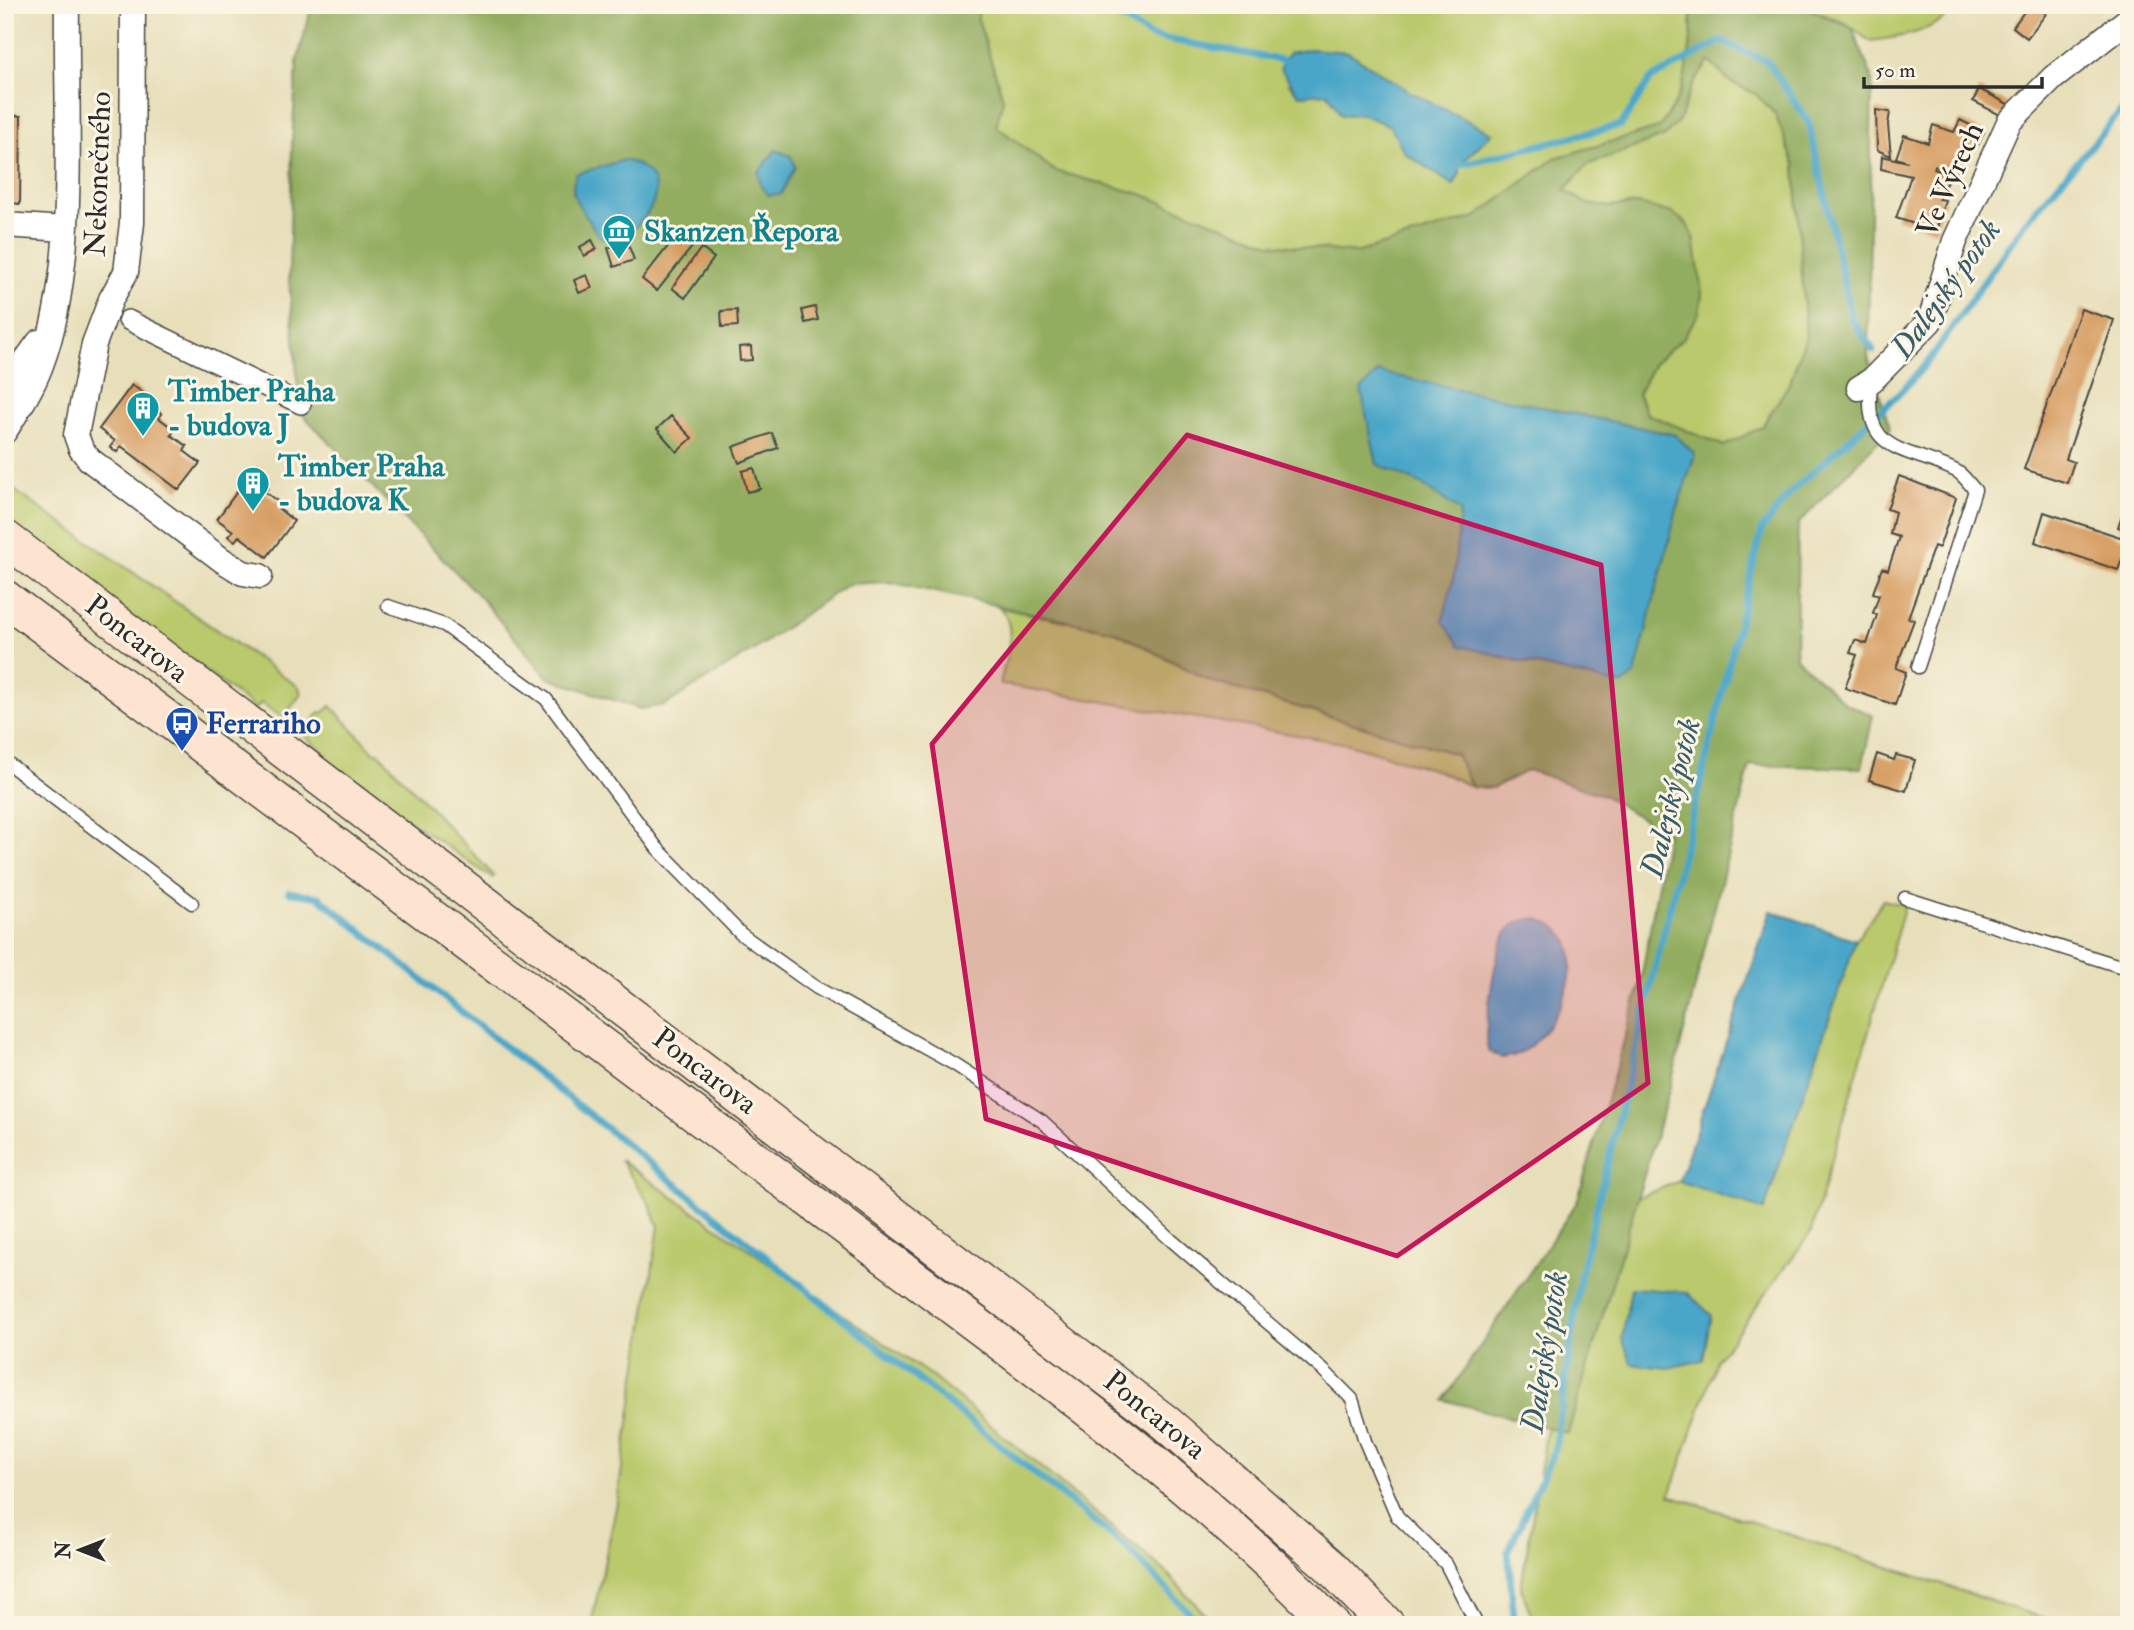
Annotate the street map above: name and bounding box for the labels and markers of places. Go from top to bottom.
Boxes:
museum icon: Skanzen Řepora [600,212,638,261]
place label: Skanzen Řepora [644,212,840,250]
place label: Timber Praha - budova J [167,373,336,444]
building icon: Timber Praha - budova J [124,389,162,438]
place label: Timber Praha - budova K [277,448,446,519]
building icon: Timber Praha - budova K [234,464,272,513]
bus stop icon: Ferrariho [163,704,201,753]
place label: Ferrariho [206,705,321,742]

